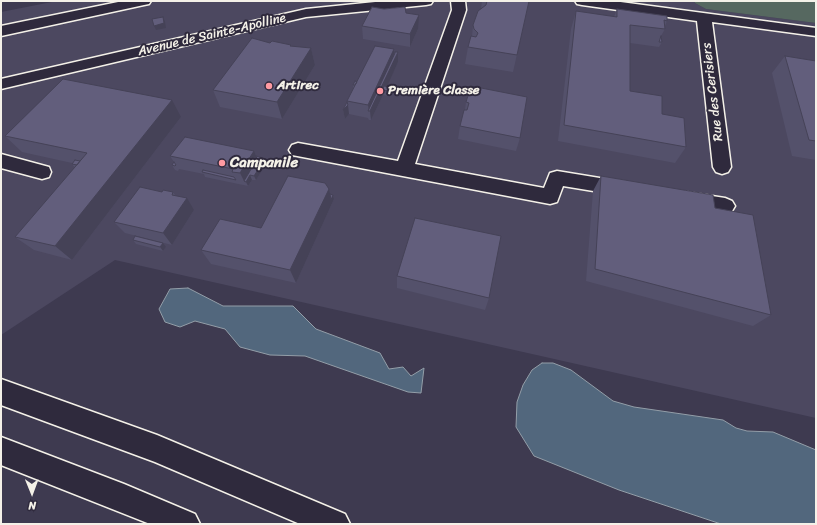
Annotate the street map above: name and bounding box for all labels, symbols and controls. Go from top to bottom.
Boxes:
street label: Avenue de Sainte-Apolline [136,10,288,60]
street label: Rue des Cerisiers [699,42,727,142]
place label: Artirec [277,78,319,94]
marker: Artirec [264,81,274,91]
place label: Première Classe [388,83,479,99]
marker: Première Classe [375,86,385,96]
place label: Campanile [230,154,298,172]
marker: Campanile [217,158,227,168]
north arrow [12,473,52,513]
text: N [28,496,36,515]

